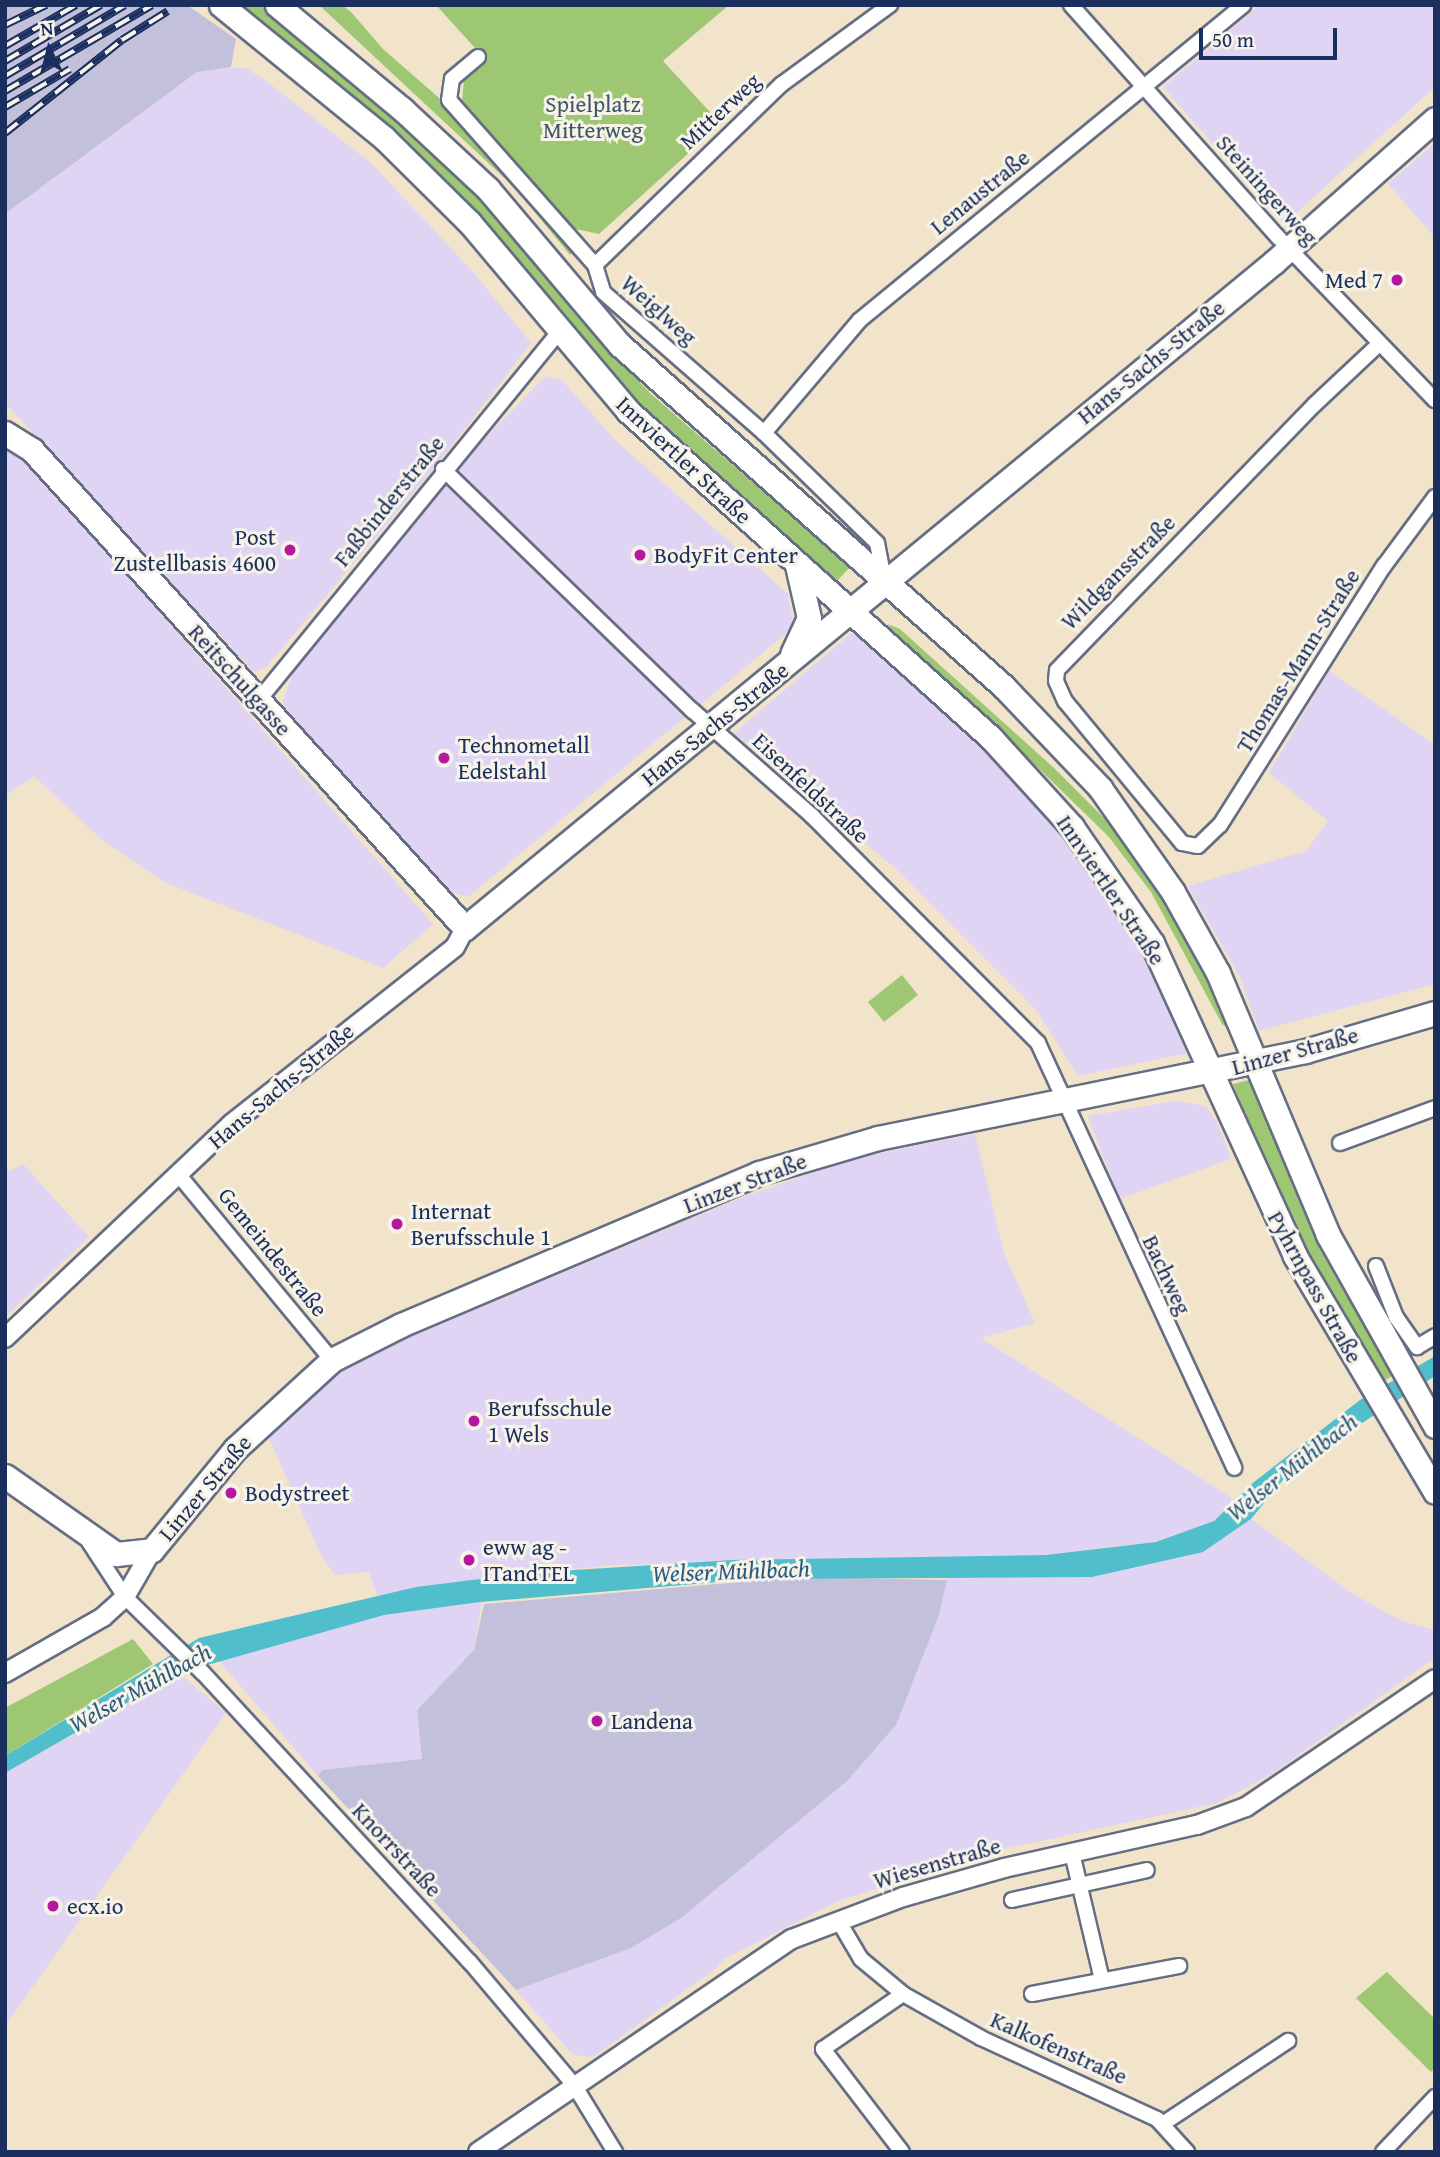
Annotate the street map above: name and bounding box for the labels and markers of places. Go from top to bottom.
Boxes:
place label: Med 7 [1325,266,1383,294]
marker: Med 7 [1389,272,1405,288]
place label: Post Zustellbasis 4600 [114,523,276,577]
place label: BodyFit Center [654,541,798,569]
marker: Post Zustellbasis 4600 [282,542,298,558]
marker: BodyFit Center [632,547,648,563]
place label: Technometall Edelstahl [458,731,590,785]
marker: Technometall Edelstahl [436,750,452,766]
place label: Internat Berufsschule 1 [411,1197,551,1251]
marker: Internat Berufsschule 1 [389,1216,405,1232]
place label: Berufsschule 1 Wels [488,1394,612,1448]
marker: Berufsschule 1 Wels [466,1413,482,1429]
place label: Bodystreet [245,1479,350,1507]
marker: Bodystreet [223,1485,239,1501]
place label: eww ag - ITandTEL [483,1533,574,1587]
marker: eww ag - ITandTEL [461,1552,477,1568]
place label: Landena [611,1707,693,1735]
marker: Landena [589,1713,605,1729]
place label: ecx.io [67,1892,123,1920]
marker: ecx.io [45,1898,61,1914]

